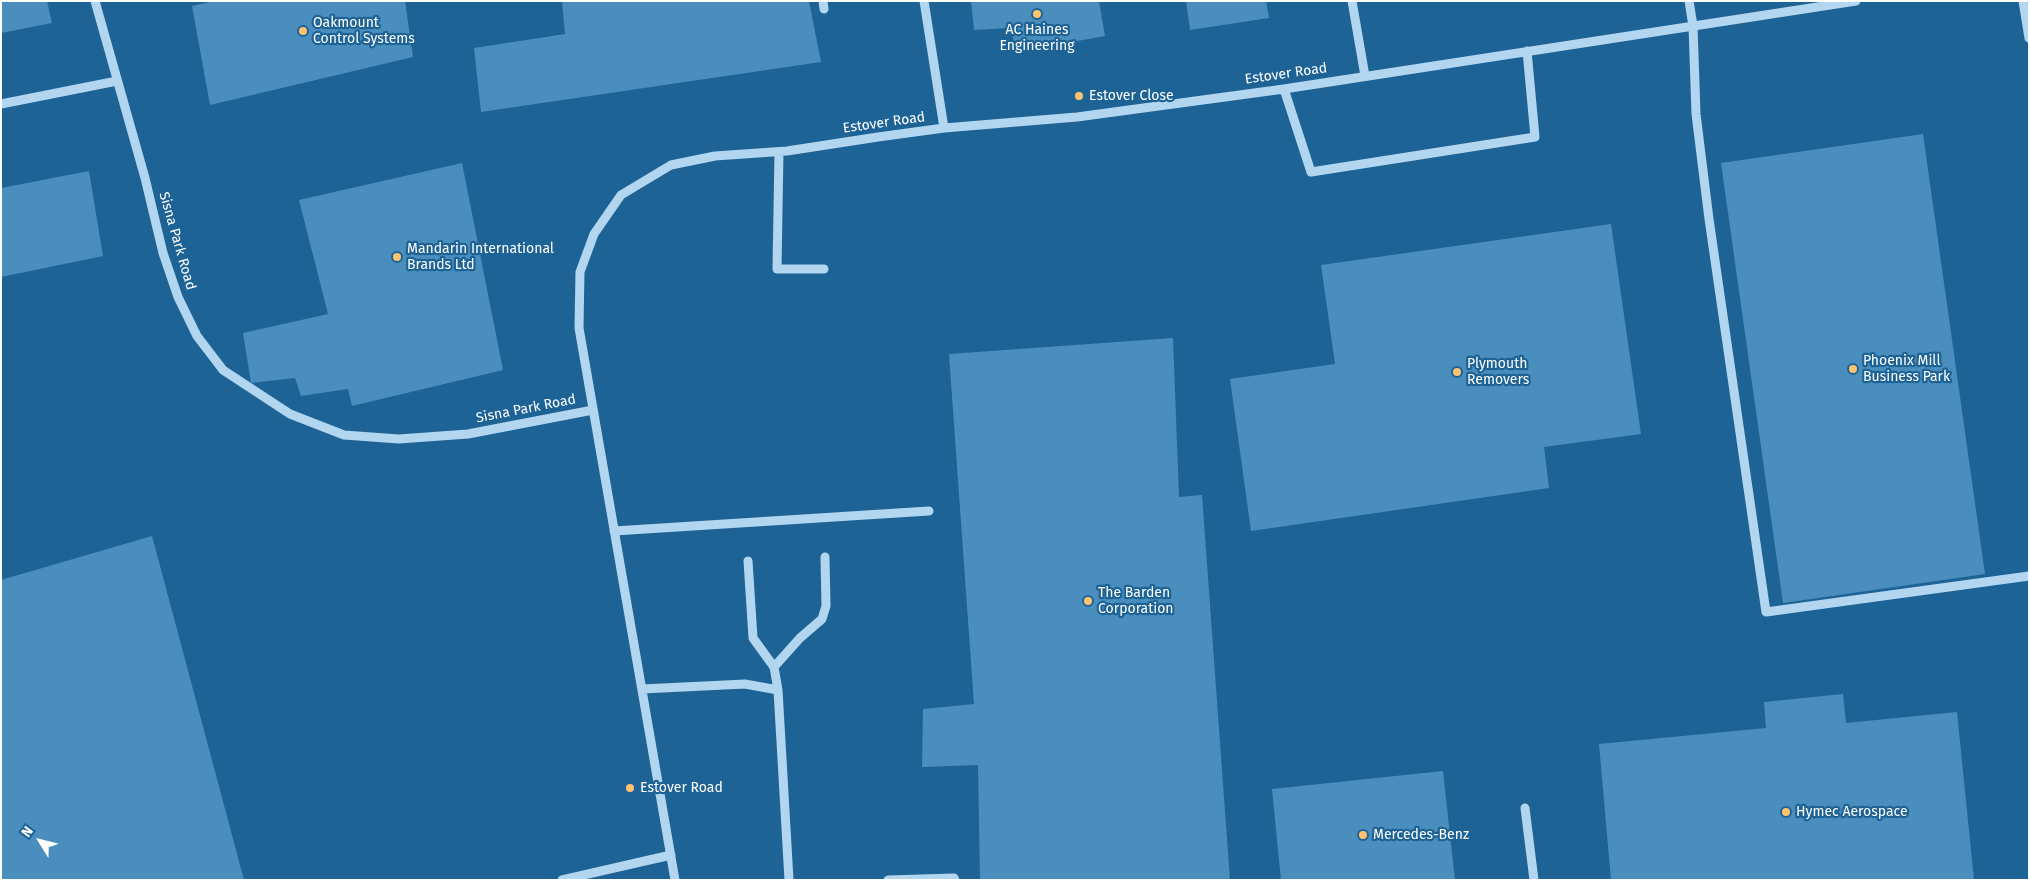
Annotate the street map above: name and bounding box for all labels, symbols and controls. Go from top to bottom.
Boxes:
marker: AC Haines Engineering [1031,8,1043,20]
place label: Oakmount Control Systems [313,15,415,48]
place label: AC Haines Engineering [999,22,1075,54]
marker: Oakmount Control Systems [297,25,309,37]
street label: Estover Road [1244,60,1328,88]
place label: Estover Close [1089,88,1174,104]
marker: Estover Close [1073,90,1085,102]
street label: Estover Road [842,109,926,137]
street label: Sisna Park Road [155,190,199,292]
place label: Mandarin International Brands Ltd [407,241,554,274]
marker: Mandarin International Brands Ltd [391,251,403,263]
place label: Phoenix Mill Business Park [1863,353,1950,386]
place label: Plymouth Removers [1467,356,1529,388]
marker: Phoenix Mill Business Park [1847,363,1859,375]
marker: Plymouth Removers [1451,366,1463,378]
street label: Sisna Park Road [475,391,577,427]
place label: The Barden Corporation [1098,585,1174,618]
marker: The Barden Corporation [1082,595,1094,607]
place label: Estover Road [640,780,723,796]
marker: Estover Road [624,782,636,794]
place label: Hymec Aerospace [1796,804,1908,820]
marker: Hymec Aerospace [1780,806,1792,818]
north arrow [15,816,65,866]
text: N [18,823,37,841]
place label: Mercedes-Benz [1373,827,1469,843]
marker: Mercedes-Benz [1357,829,1369,841]

